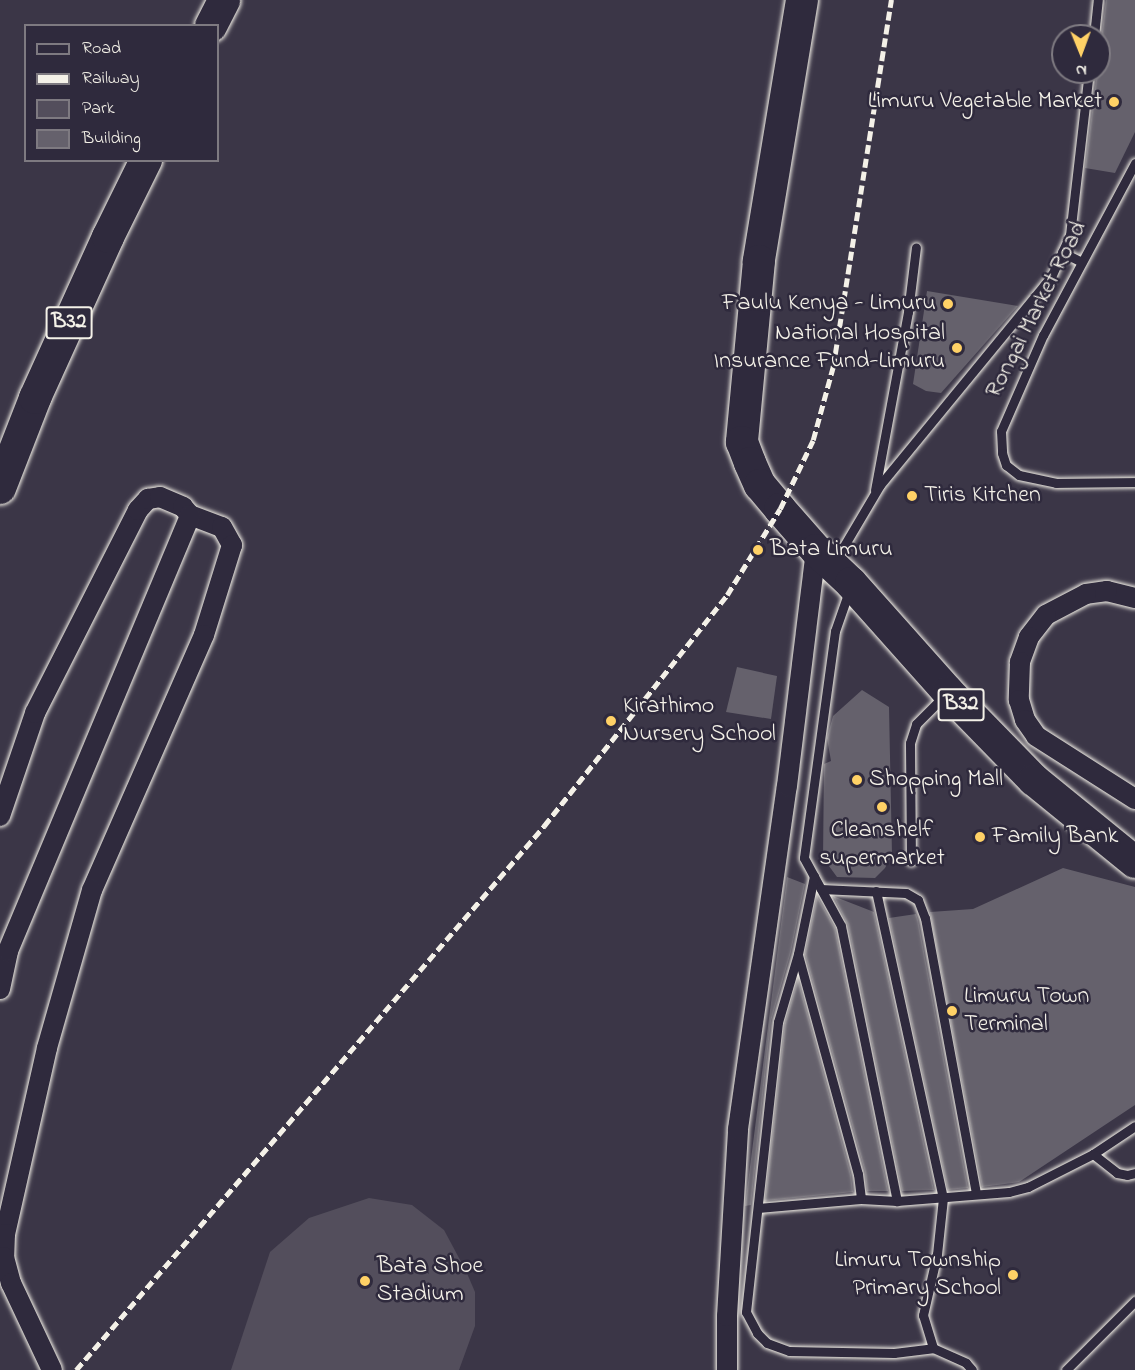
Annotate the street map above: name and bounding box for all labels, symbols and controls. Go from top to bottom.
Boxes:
legend [24,24,219,162]
north arrow [1051,24,1111,84]
text: Road [82,36,121,62]
text: N [1076,58,1087,82]
text: Railway [82,66,139,92]
place label: Limuru Vegetable Market [868,88,1102,116]
marker: Limuru Vegetable Market [1107,95,1121,109]
text: Park [82,96,115,122]
text: Building [82,126,141,152]
street label: Rongai Market Road [980,217,1094,403]
place label: Faulu Kenya - Limuru [722,290,936,318]
marker: Faulu Kenya - Limuru [941,297,955,311]
road number: B32 [45,304,93,342]
place label: National Hospital Insurance Fund-Limuru [714,320,945,376]
marker: National Hospital Insurance Fund-Limuru [950,341,964,355]
place label: Tiris Kitchen [924,482,1041,510]
marker: Tiris Kitchen [905,489,919,503]
place label: Bata Limuru [770,536,893,564]
marker: Bata Limuru [751,543,765,557]
road number: B32 [937,686,985,724]
place label: Kirathimo Nursery School [623,693,776,749]
marker: Kirathimo Nursery School [604,714,618,728]
place label: Shopping Mall [869,766,1003,794]
marker: Shopping Mall [850,773,864,787]
marker: Cleanshelf supermarket [875,800,889,814]
place label: Cleanshelf supermarket [819,817,945,873]
place label: Family Bank [992,823,1118,851]
marker: Family Bank [973,830,987,844]
place label: Limuru Town Terminal [964,983,1089,1039]
marker: Limuru Town Terminal [945,1004,959,1018]
place label: Limuru Township Primary School [835,1247,1001,1303]
place label: Bata Shoe Stadium [377,1253,483,1309]
marker: Limuru Township Primary School [1006,1268,1020,1282]
marker: Bata Shoe Stadium [358,1274,372,1288]

